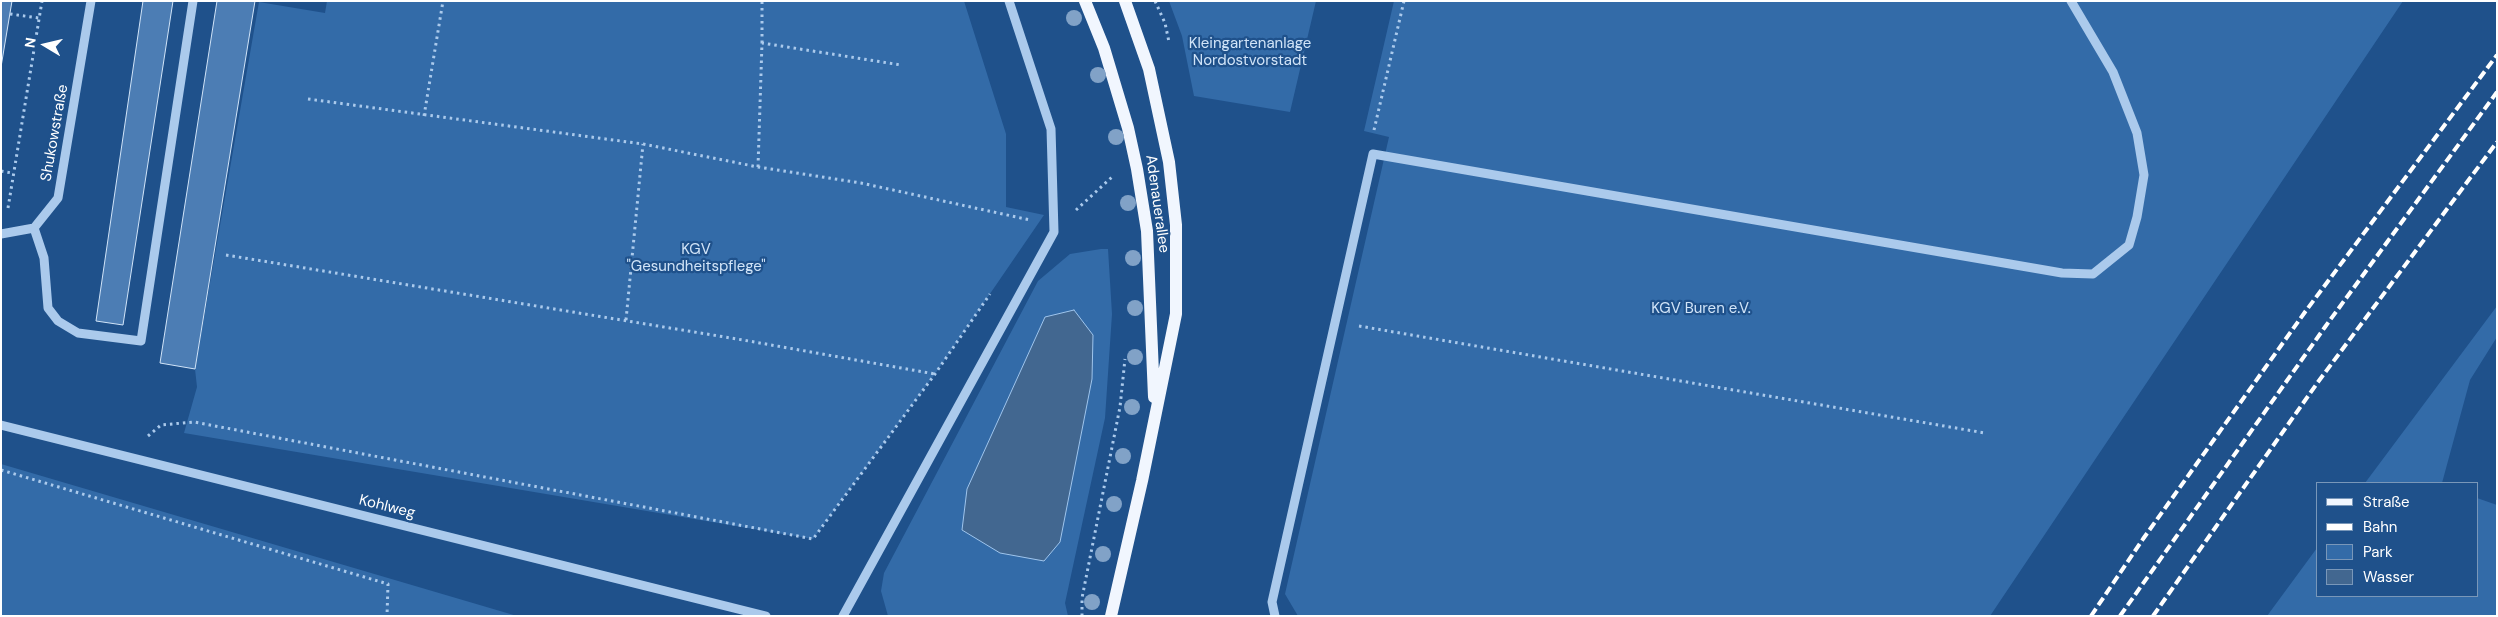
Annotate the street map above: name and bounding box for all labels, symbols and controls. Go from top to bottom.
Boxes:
north arrow [20,20,70,70]
park label: Kleingartenanlage Nordostvorstadt [1189,35,1311,70]
text: N [20,36,40,49]
street label: Shukowstraße [38,83,72,183]
street label: Adenauerallee [1141,154,1173,254]
park label: KGV "Gesundheitspflege" [626,241,766,276]
park label: KGV Buren e.V. [1651,300,1751,318]
legend [2316,482,2478,597]
street label: Kohlweg [357,491,417,523]
text: Straße [2363,492,2410,512]
text: Bahn [2363,517,2397,537]
text: Park [2363,542,2393,562]
text: Wasser [2363,567,2414,587]

